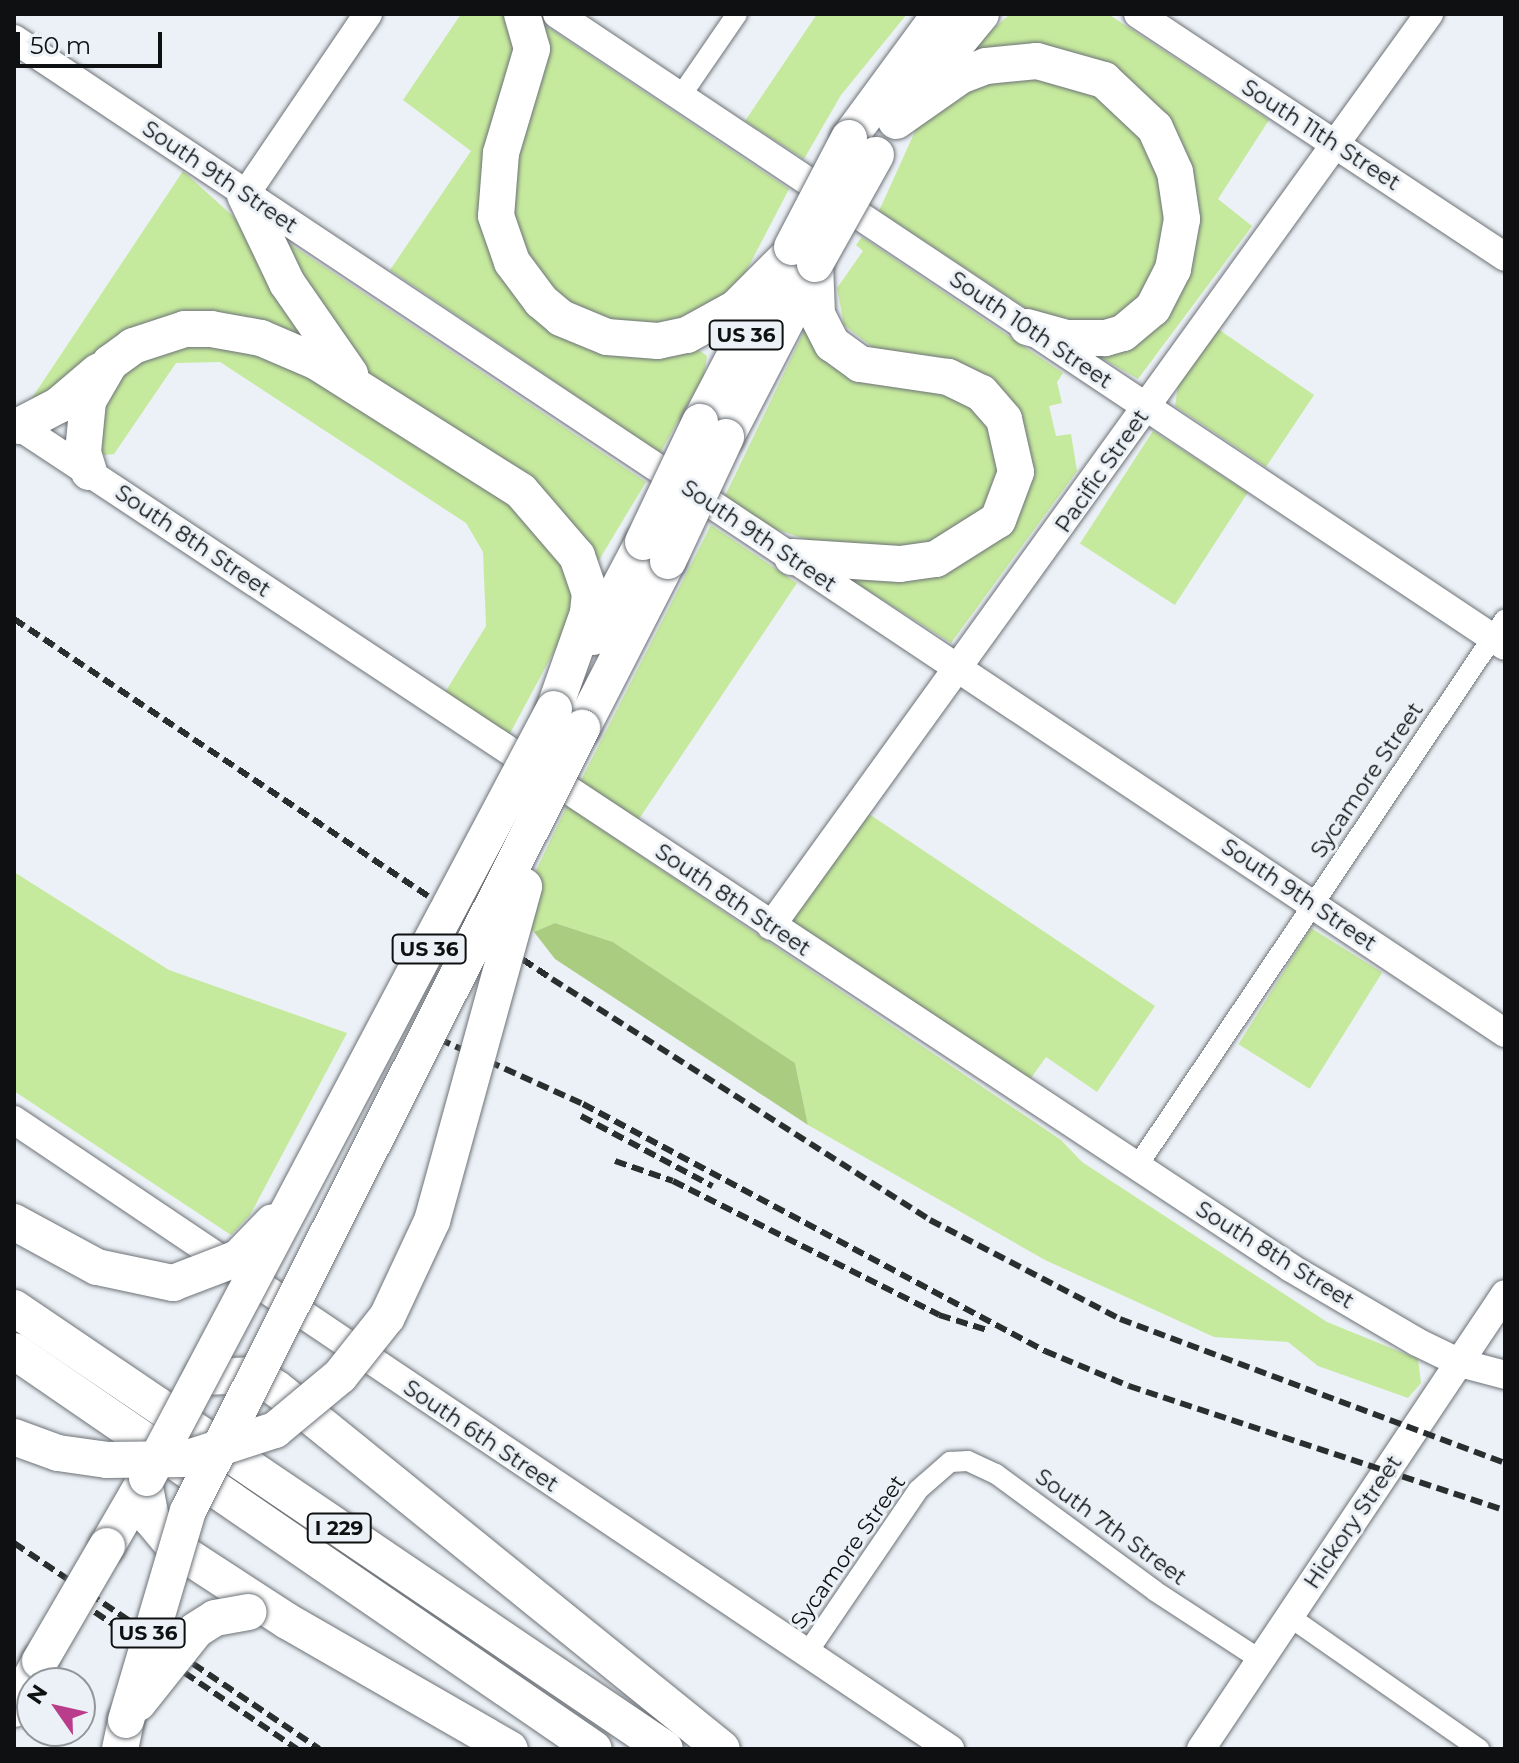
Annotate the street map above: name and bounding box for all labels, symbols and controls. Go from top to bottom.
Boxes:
scale bar [20,16,166,66]
text: 50 m [30,31,91,60]
street label: South 11th Street [1237,74,1405,196]
street label: South 9th Street [137,115,303,239]
street label: South 10th Street [945,266,1117,394]
road number: US 36 [708,319,784,351]
street label: Pacific Street [1050,404,1154,538]
street label: South 9th Street [676,474,842,598]
street label: South 8th Street [110,479,276,603]
street label: Sycamore Street [1305,697,1429,863]
street label: South 9th Street [1216,833,1382,957]
street label: South 8th Street [650,838,816,962]
road number: US 36 [391,933,467,965]
street label: South 8th Street [1191,1196,1359,1314]
street label: South 6th Street [399,1374,563,1498]
street label: Hickory Street [1299,1450,1407,1594]
street label: South 7th Street [1030,1463,1192,1591]
street label: Sycamore Street [785,1470,911,1634]
road number: I 229 [305,1512,373,1544]
road number: US 36 [110,1617,186,1649]
north arrow [16,1667,96,1747]
text: N [21,1679,54,1709]

